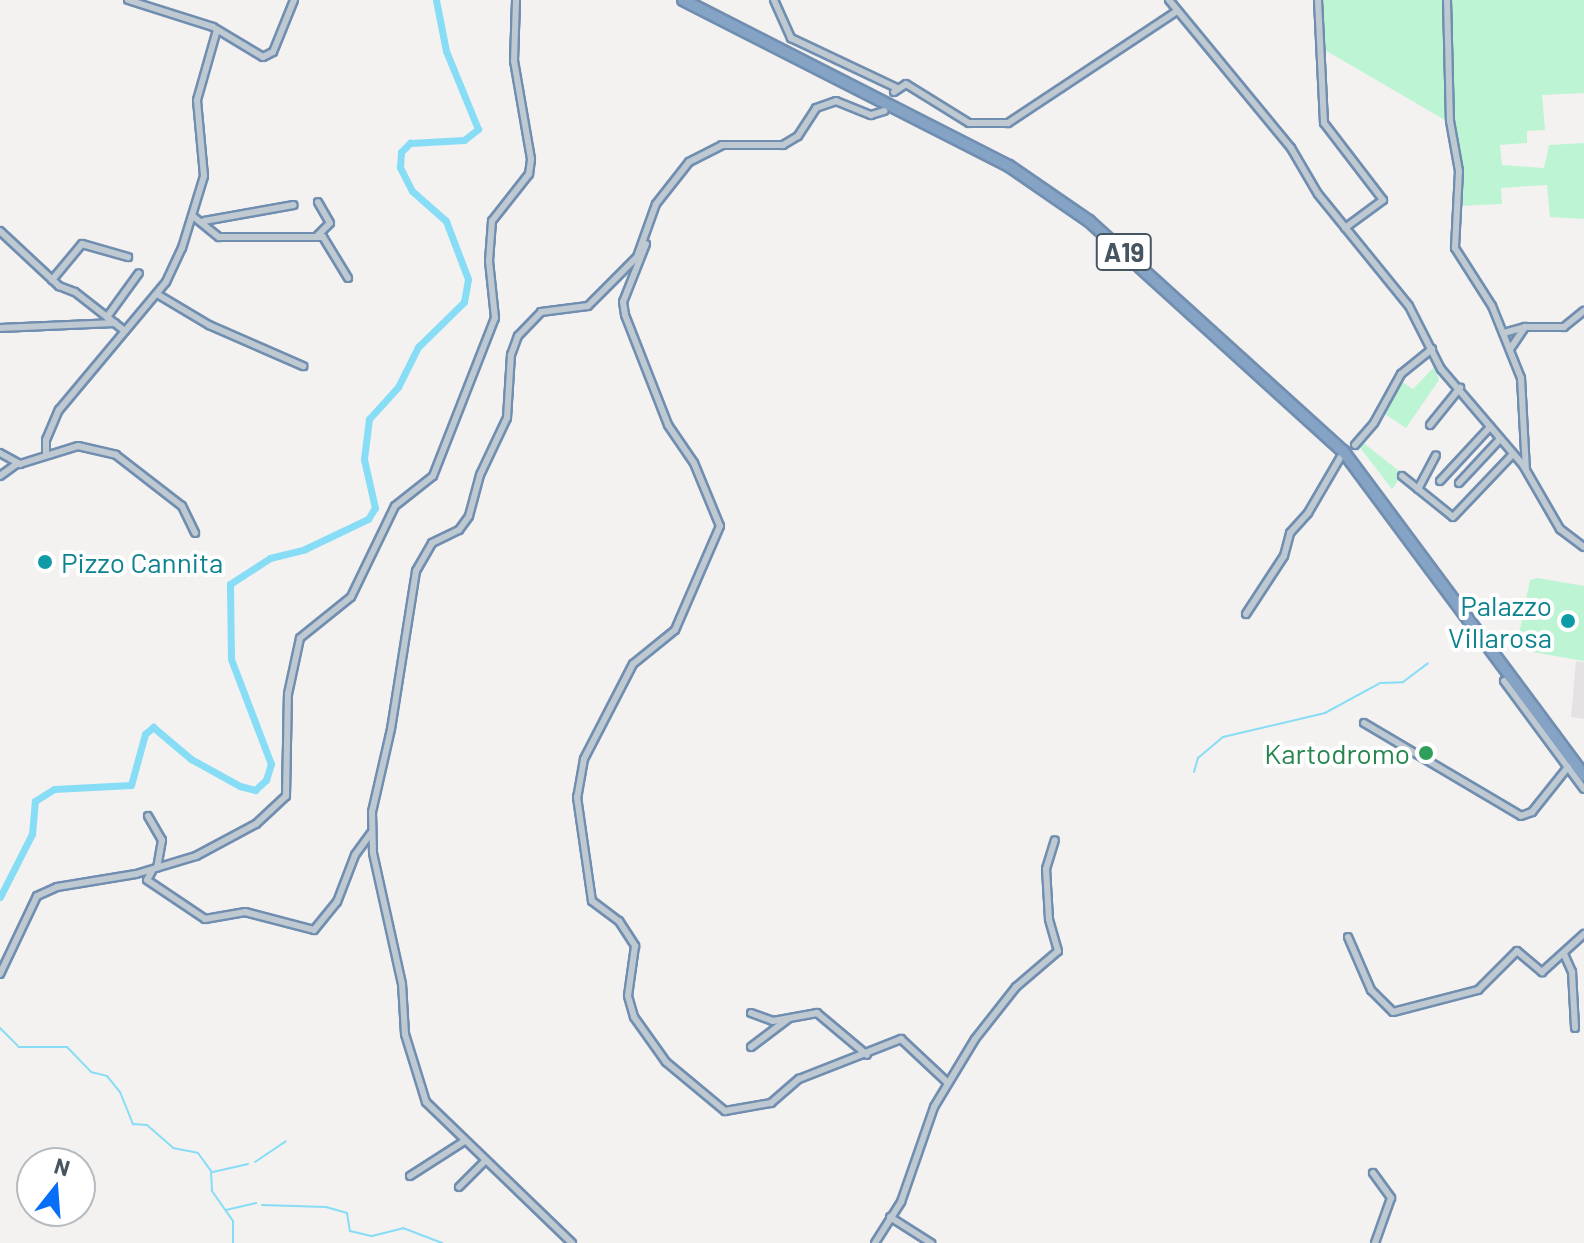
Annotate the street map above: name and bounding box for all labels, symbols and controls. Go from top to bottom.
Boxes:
road number: A19 [1094,230,1154,274]
place label: Pizzo Cannita [61,545,223,579]
marker: Pizzo Cannita [36,553,54,571]
place label: Palazzo Villarosa [1448,588,1552,654]
marker: Palazzo Villarosa [1559,612,1577,630]
place label: Kartodromo [1264,736,1410,770]
marker: Kartodromo [1417,744,1435,762]
north arrow [16,1147,96,1227]
text: N [52,1151,73,1181]

